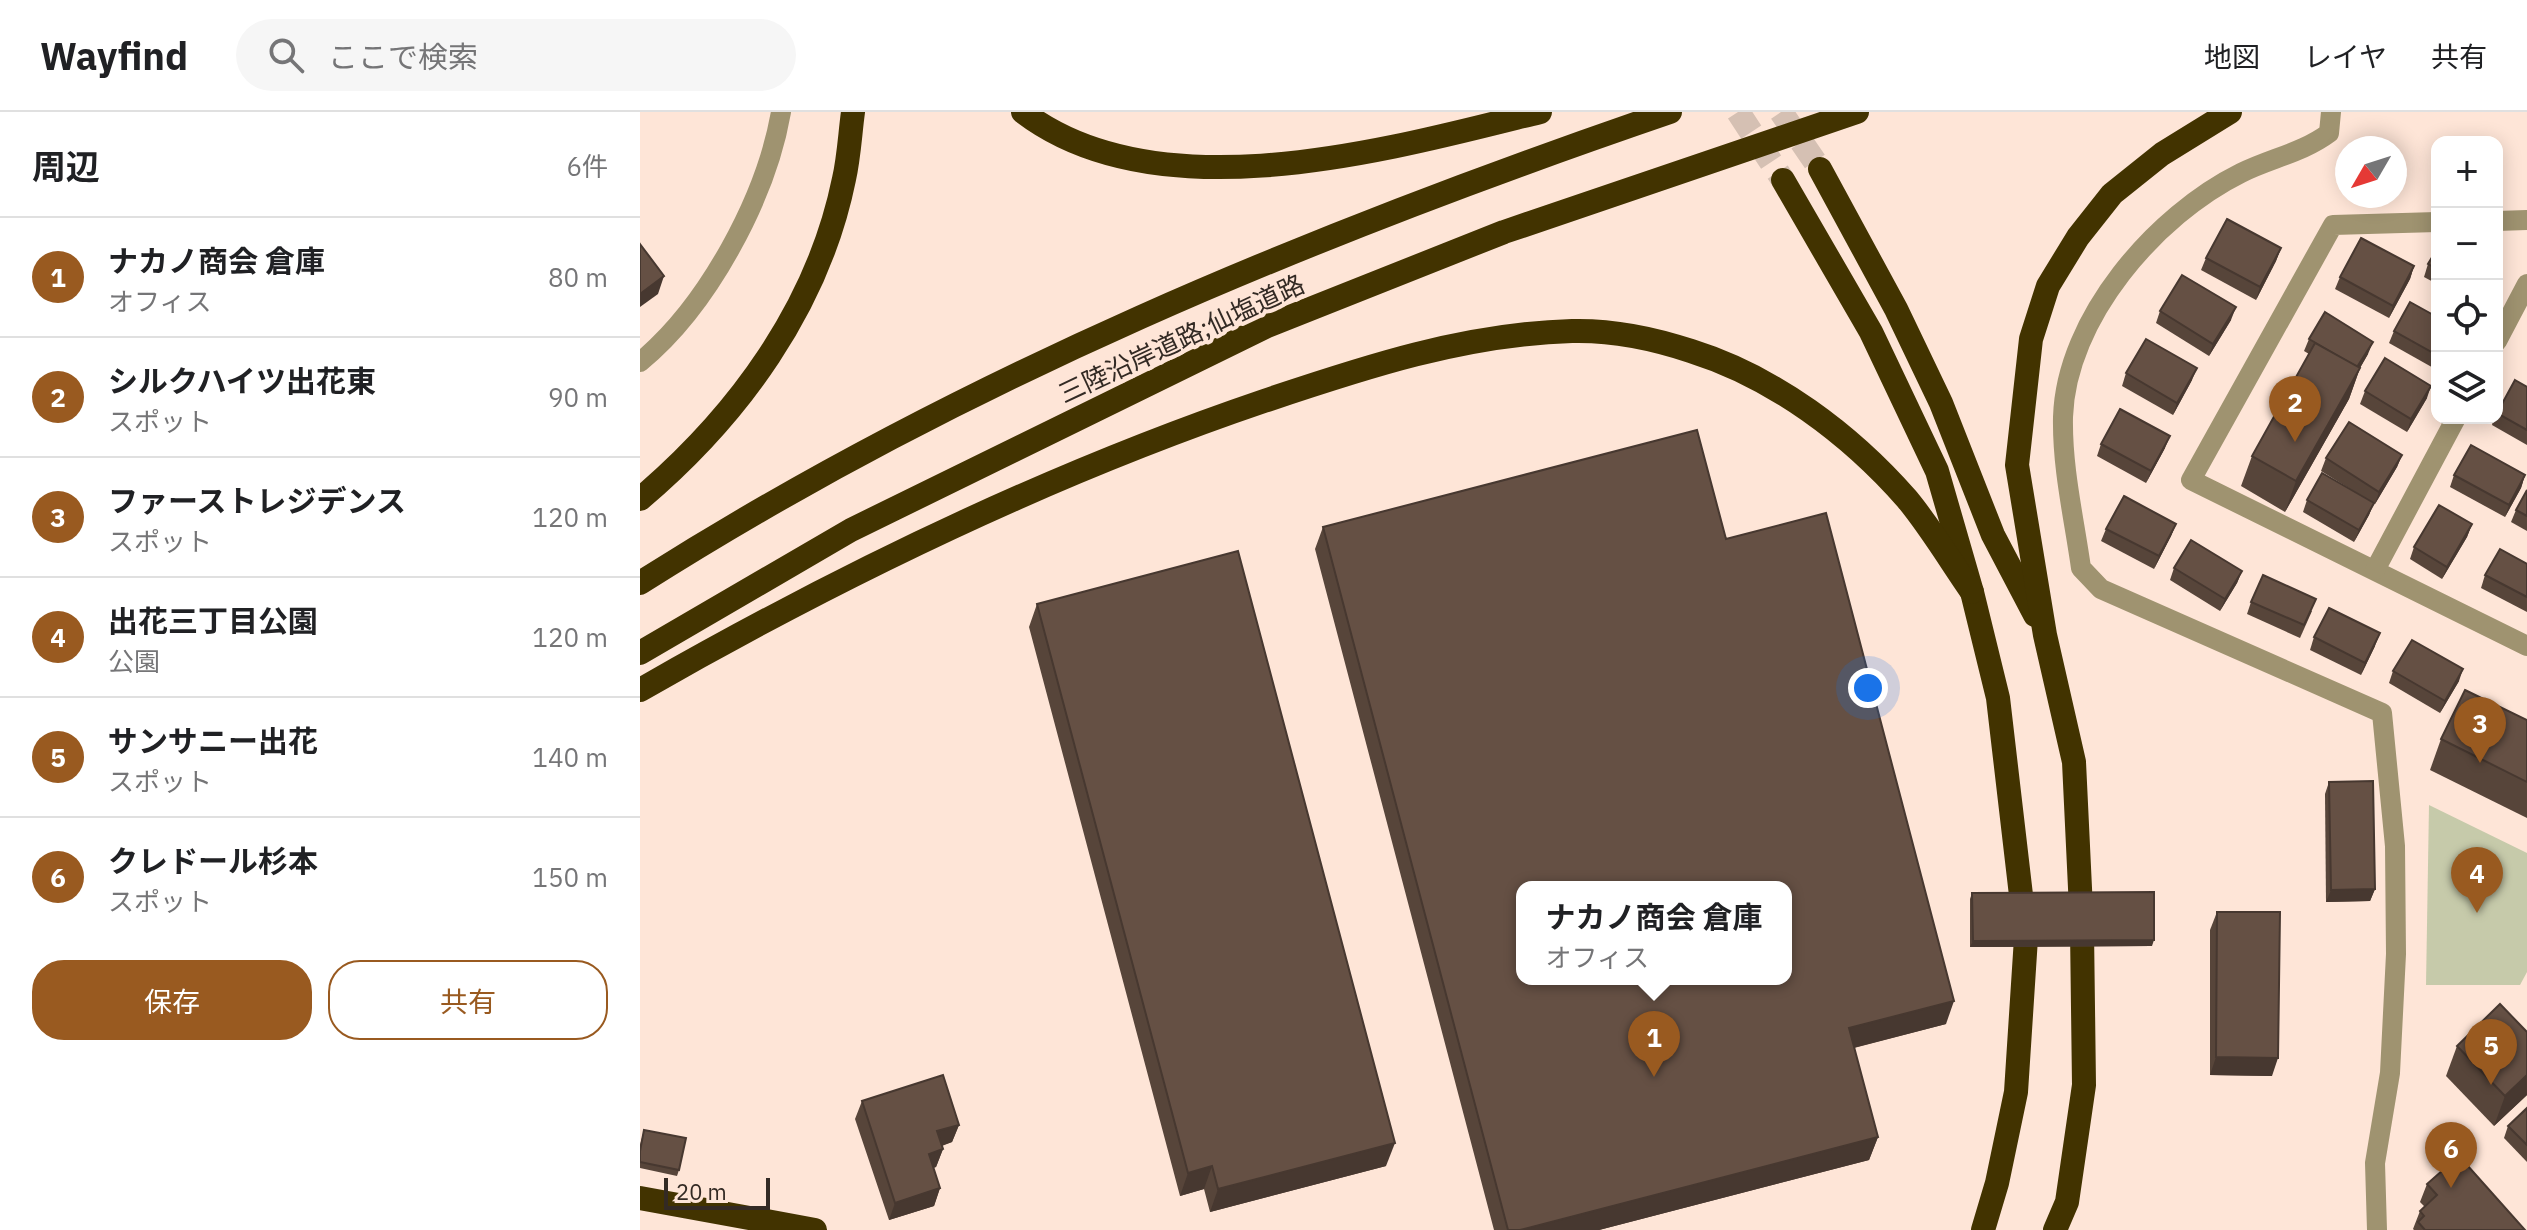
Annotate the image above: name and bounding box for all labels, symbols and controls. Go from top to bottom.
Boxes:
search box [236,19,796,91]
text: Wayfind [40,31,188,80]
icon: search [264,33,308,77]
text: ここで検索 [328,37,478,76]
text: 地図 [2204,38,2260,75]
text: レイヤ [2304,38,2387,75]
text: 共有 [2431,38,2487,75]
north arrow [2335,136,2407,208]
map controls [2431,136,2503,424]
button: + [2431,136,2503,208]
text: 周辺 [32,144,100,188]
text: 6件 [566,149,608,183]
button: − [2431,208,2503,280]
text: ナカノ商会 倉庫 [108,241,325,280]
text: 1 [50,260,66,294]
text: 80 m [548,260,608,294]
street label: 三陸沿岸道路;仙塩道路 [1053,266,1309,410]
button: locate [2431,280,2503,352]
text: オフィス [108,284,211,318]
button: layers [2431,352,2503,424]
text: シルクハイツ出花東 [108,361,376,400]
pin: 2 [2269,376,2321,442]
text: 2 [50,380,66,414]
text: 90 m [548,380,608,414]
text: スポット [108,404,212,438]
text: ファーストレジデンス [108,481,406,520]
text: 3 [50,500,66,534]
text: 120 m [532,500,608,534]
text: スポット [108,524,212,558]
text: 出花三丁目公園 [108,601,318,640]
text: 4 [50,620,66,654]
text: 120 m [532,620,608,654]
text: 公園 [108,644,160,678]
your location [1848,668,1888,708]
pin: 3 [2454,697,2506,763]
text: サンサニー出花 [108,721,318,760]
text: 5 [50,740,66,774]
text: 140 m [532,740,608,774]
text: スポット [108,764,212,798]
text: クレドール杉本 [108,841,318,880]
pin: 4 [2451,847,2503,913]
text: 6 [50,860,66,894]
text: 150 m [532,860,608,894]
popup [1516,881,1792,985]
text: スポット [108,884,212,918]
text: ナカノ商会 倉庫 [1545,897,1763,936]
text: オフィス [1545,940,1649,974]
button: 保存 [32,960,312,1040]
button: 共有 [328,960,608,1040]
pin: 1 [1628,1011,1680,1077]
pin: 5 [2465,1019,2517,1085]
pin: 6 [2425,1122,2477,1188]
scale bar [664,1174,770,1210]
text: 20 m [676,1177,727,1206]

